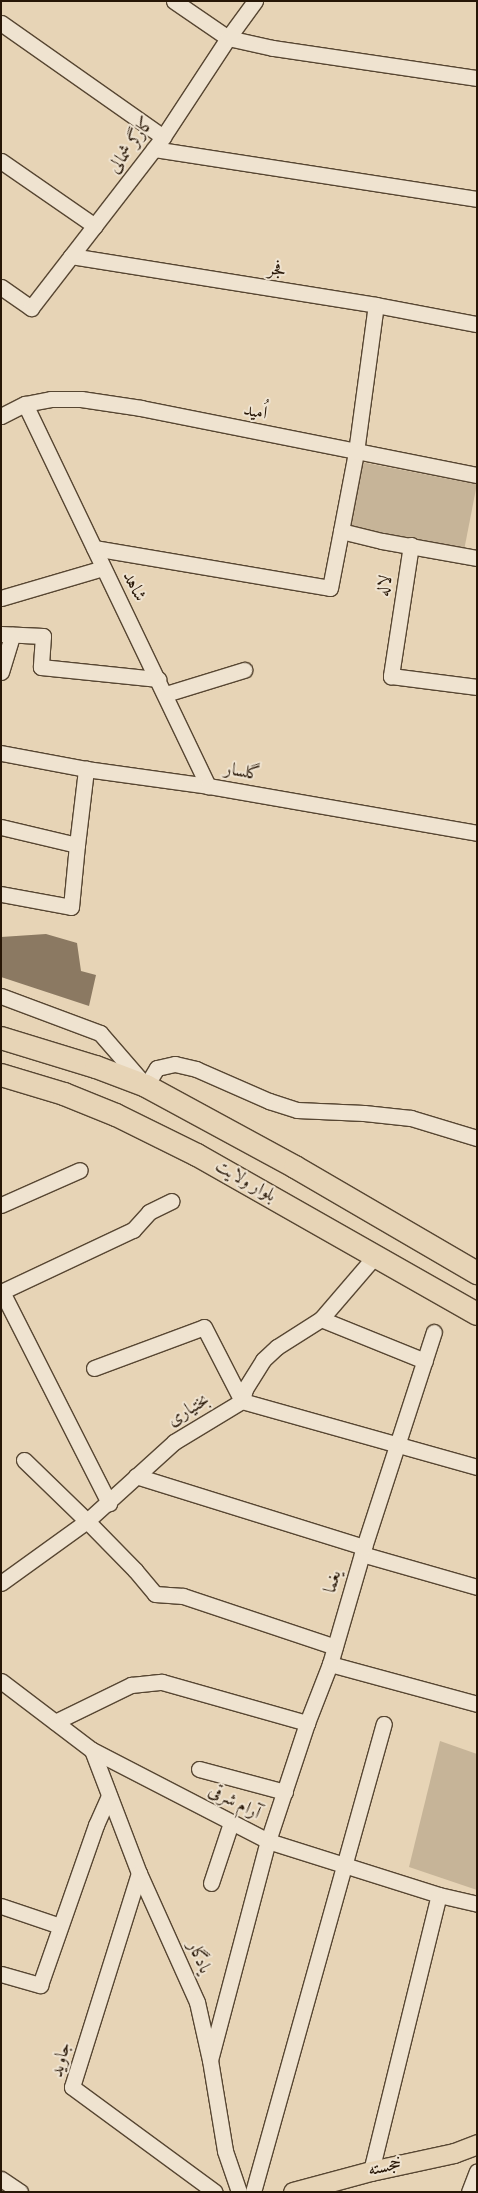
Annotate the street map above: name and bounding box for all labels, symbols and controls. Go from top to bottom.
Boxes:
street label: کارگر شمالی [104,114,160,178]
street label: فجر [266,259,288,283]
street label: اُمید [241,400,269,426]
street label: شاهد [116,568,150,606]
street label: لاله [374,574,398,598]
street label: گلسار [223,759,261,787]
street label: بلوار ولایت [211,1156,279,1208]
street label: بختیاری [164,1390,214,1432]
street label: یغما [321,1568,347,1596]
street label: آرام شرقی [204,1781,264,1825]
street label: یادگار [181,1938,215,1978]
street label: جاوید [47,2040,77,2080]
street label: خجسته [366,2154,404,2182]

